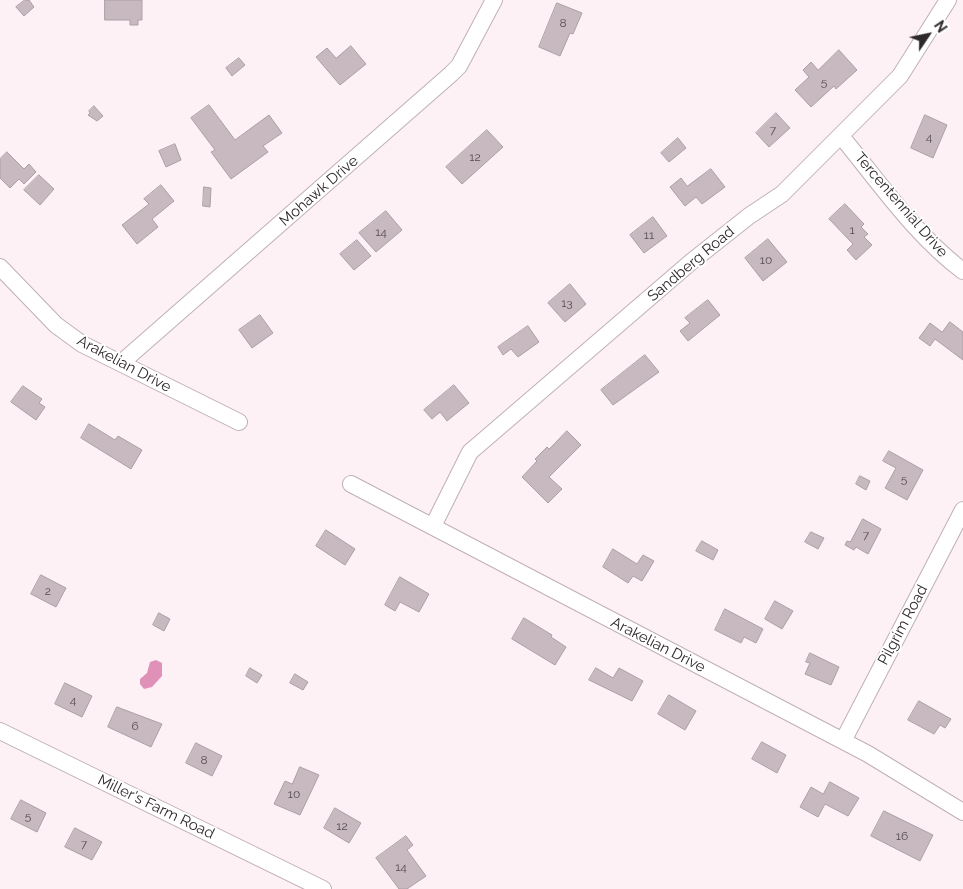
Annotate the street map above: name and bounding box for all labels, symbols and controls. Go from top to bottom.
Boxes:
north arrow [903,10,953,60]
house number: 8 [559,16,567,30]
text: N [931,18,950,36]
house number: 5 [821,75,827,89]
house number: 7 [770,123,776,137]
house number: 4 [926,130,932,144]
street label: Tercentennial Drive [850,149,952,261]
house number: 12 [469,150,481,164]
street label: Mohawk Drive [276,152,362,230]
street label: Sandberg Road [644,223,738,305]
house number: 1 [849,223,855,237]
house number: 14 [375,225,387,239]
house number: 11 [644,228,654,242]
house number: 10 [760,253,772,267]
house number: 13 [561,296,573,310]
street label: Arakelian Drive [74,332,174,396]
house number: 5 [901,472,907,486]
house number: 7 [863,528,869,542]
street label: Pilgrim Road [874,582,932,668]
house number: 2 [45,584,51,598]
street label: Arakelian Drive [608,613,708,677]
house number: 4 [70,693,76,707]
house number: 6 [131,719,139,733]
house number: 8 [200,753,208,767]
street label: Miller's Farm Road [95,771,217,843]
house number: 10 [288,787,300,801]
house number: 5 [25,809,31,823]
house number: 12 [336,819,348,833]
house number: 16 [896,829,908,843]
house number: 7 [81,837,87,851]
house number: 14 [395,860,407,874]

